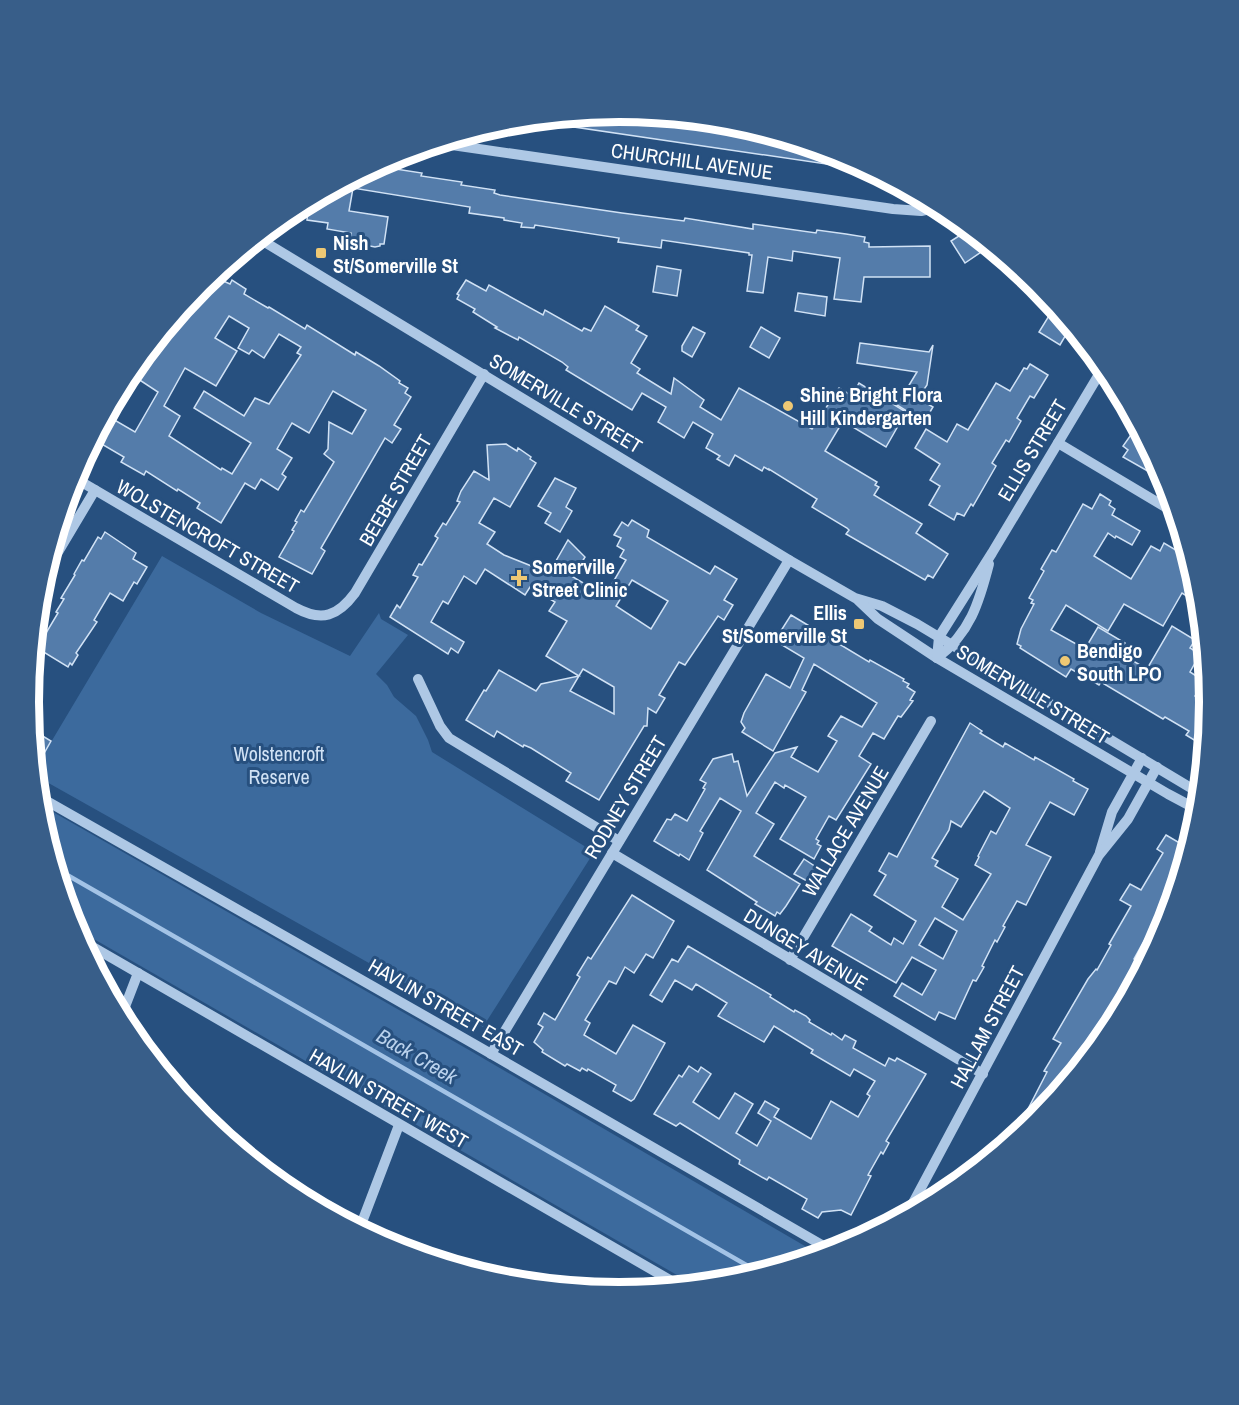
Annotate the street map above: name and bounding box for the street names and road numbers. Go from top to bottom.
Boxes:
street label: CHURCHILL AVENUE [609,136,775,186]
street label: SOMERVILLE STREET [485,347,647,459]
street label: ELLIS STREET [991,394,1073,506]
street label: BEEBE STREET [352,430,438,550]
street label: WOLSTENCROFT STREET [112,473,304,599]
street label: SOMERVILLE STREET [952,638,1114,750]
street label: RODNEY STREET [578,730,672,864]
street label: WALLACE AVENUE [795,761,895,901]
street label: DUNGEY AVENUE [739,901,873,997]
street label: HAVLIN STREET EAST [364,952,528,1062]
street label: HALLAM STREET [943,961,1031,1093]
street label: HAVLIN STREET WEST [305,1042,473,1154]

